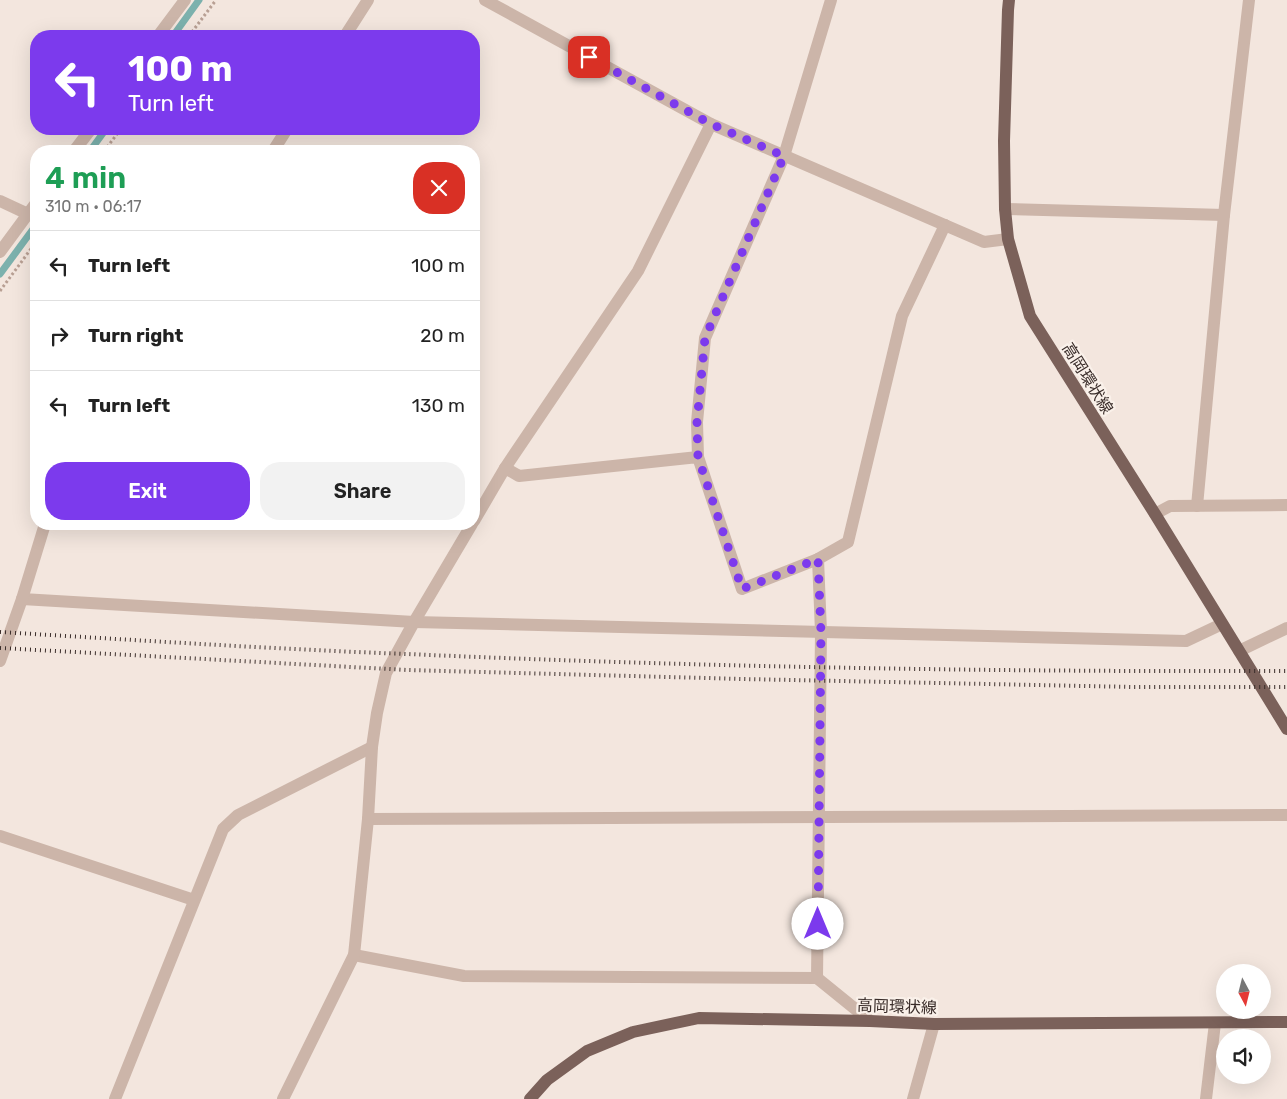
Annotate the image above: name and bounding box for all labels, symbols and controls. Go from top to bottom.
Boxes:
pin [568,36,610,78]
icon: arrive [575,43,603,71]
text: 100 m [128,48,233,90]
icon: left [45,50,110,115]
text: Turn left [128,90,214,117]
text: 4 min [45,160,126,196]
button: close [413,162,465,214]
text: 310 m · 06:17 [45,197,142,216]
icon: left [45,252,73,280]
text: Turn left [88,254,170,277]
text: 100 m [411,254,465,277]
icon: right [45,322,73,350]
text: Turn right [88,324,183,347]
text: 20 m [420,324,465,347]
street label: 高岡環状線 [1058,339,1117,417]
icon: left [45,392,73,420]
text: Turn left [88,394,170,417]
text: 130 m [412,394,465,417]
button: Exit [45,462,250,520]
button: Share [260,462,465,520]
position arrow [791,897,843,949]
north arrow [1216,964,1271,1019]
map controls [1216,964,1271,1084]
street label: 高岡環状線 [857,996,937,1017]
button: sound [1216,1029,1271,1084]

